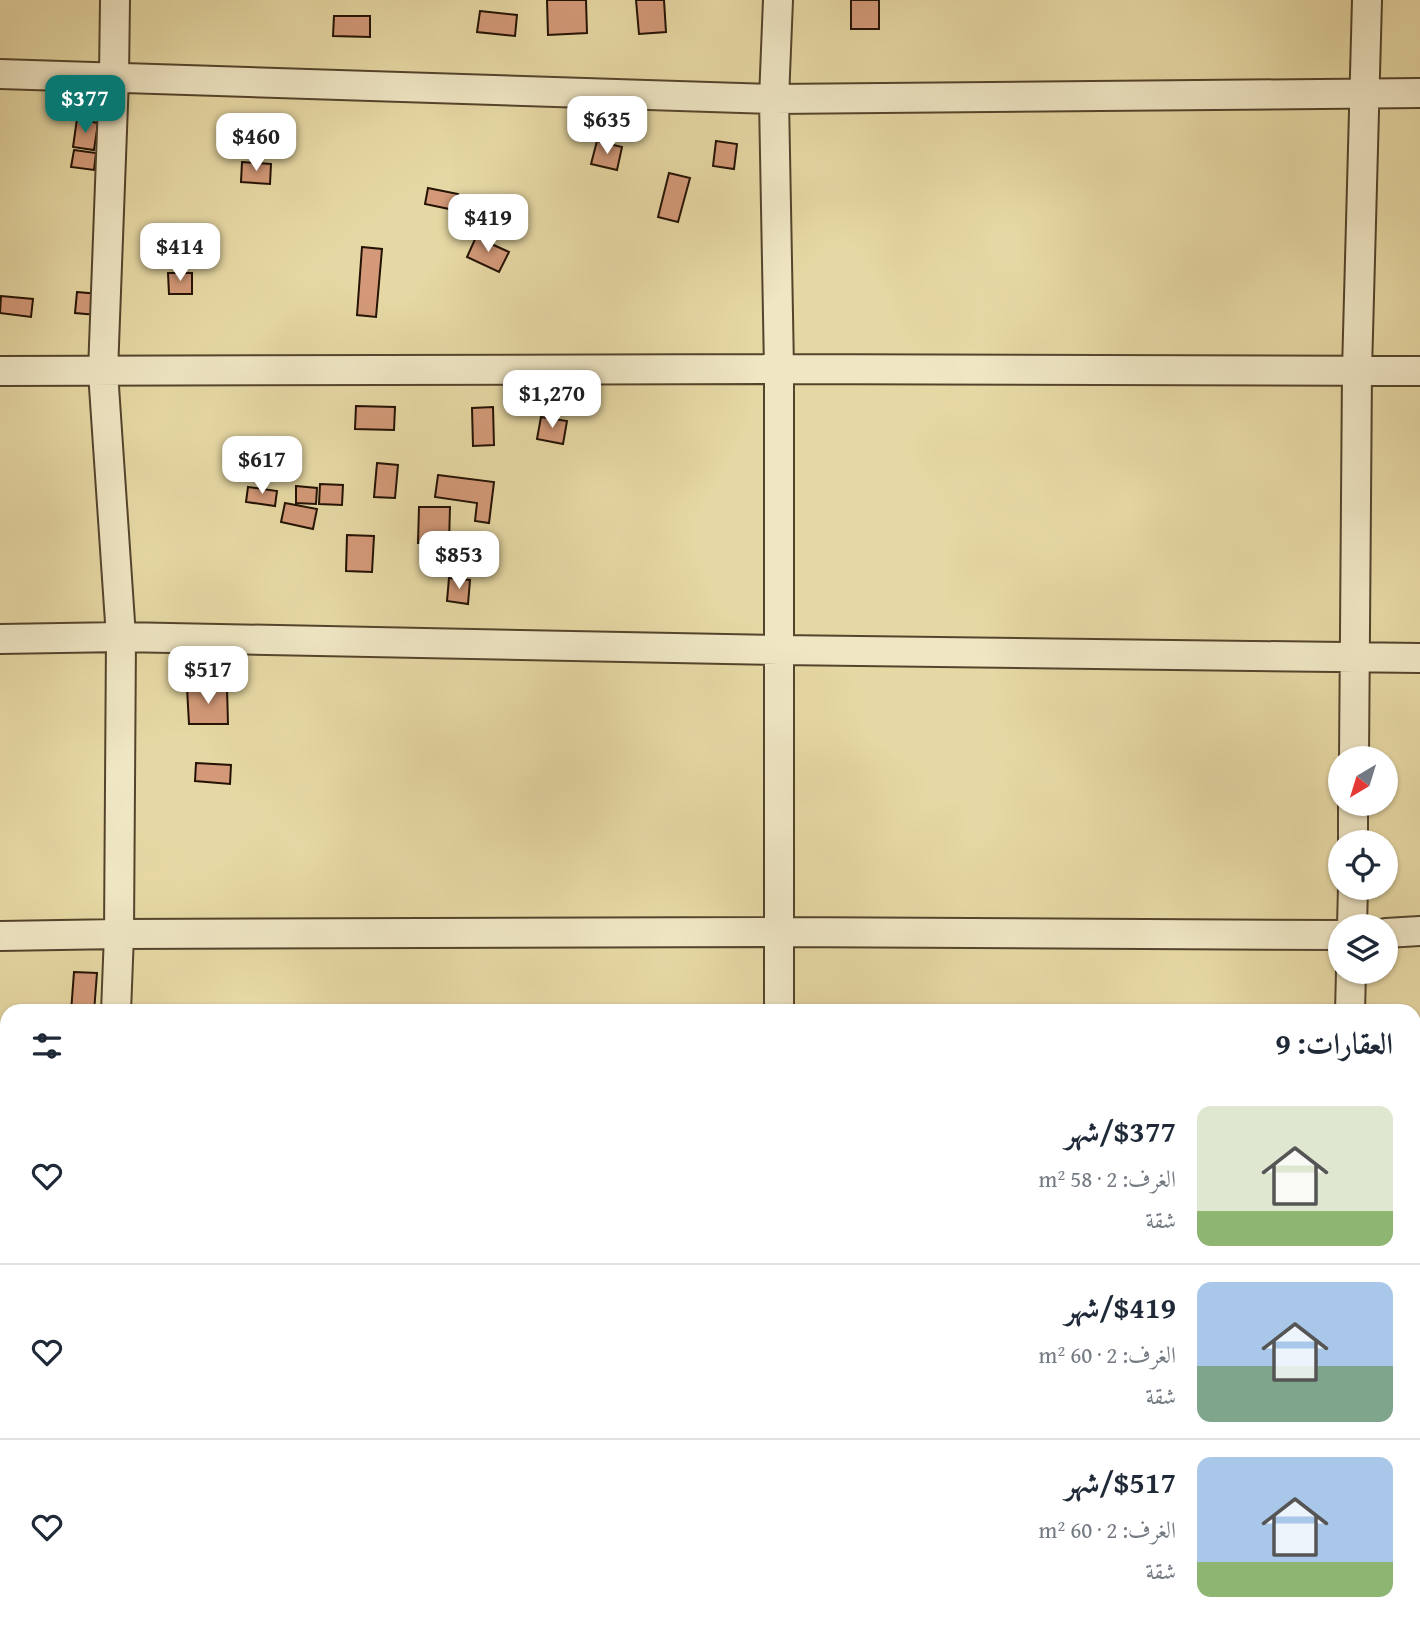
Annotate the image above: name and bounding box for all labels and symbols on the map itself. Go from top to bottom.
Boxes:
pin: $377 [44,76,126,135]
pin: $635 [566,96,648,156]
pin: $460 [215,114,297,173]
pin: $419 [447,194,529,254]
pin: $414 [139,224,221,283]
pin: $1,270 [495,370,609,430]
pin: $617 [221,436,303,496]
pin: $853 [418,532,500,591]
pin: $517 [167,646,249,706]
north arrow [1328,746,1398,816]

